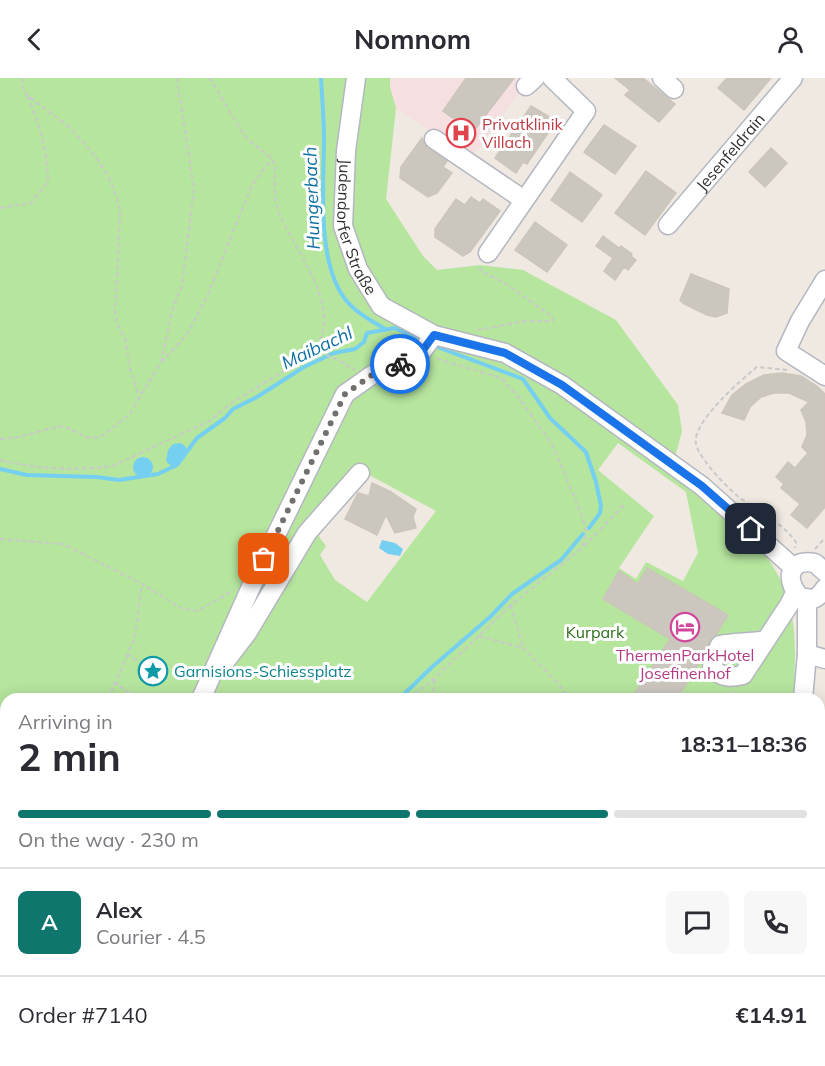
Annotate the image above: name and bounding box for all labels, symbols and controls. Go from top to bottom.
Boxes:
text: Nomnom [354,22,471,56]
icon: back [18,23,51,56]
icon: person [774,23,807,56]
street label: Jesenfeldrain [692,109,769,195]
place label: Privatklinik Villach [482,114,563,152]
hospital icon: Privatklinik Villach [445,117,477,149]
water label: Hungerbach [298,146,325,250]
street label: Judendorfer Straße [333,158,381,298]
water label: Maibachl [278,321,357,374]
courier [370,334,430,394]
icon: bike [384,348,417,381]
pin [725,503,776,554]
icon: home [734,512,767,545]
pin [238,533,289,584]
icon: bag [247,542,280,575]
hotel icon: ThermenParkHotel Josefinenhof [669,611,701,643]
park label: Kurpark [566,622,625,642]
place label: ThermenParkHotel Josefinenhof [616,645,754,683]
place icon: Garnisions-Schiessplatz [137,655,169,687]
place label: Garnisions-Schiessplatz [174,661,352,681]
text: Arriving in [18,709,113,734]
text: 18:31–18:36 [679,730,807,758]
text: 2 min [18,732,121,781]
text: On the way · 230 m [18,827,199,852]
button: chat [666,891,729,954]
button: phone [744,891,807,954]
text: Alex [96,896,142,924]
text: A [41,908,58,936]
text: Courier · 4.5 [96,924,206,949]
text: Order #7140 [18,1001,148,1029]
text: €14.91 [736,1001,807,1029]

